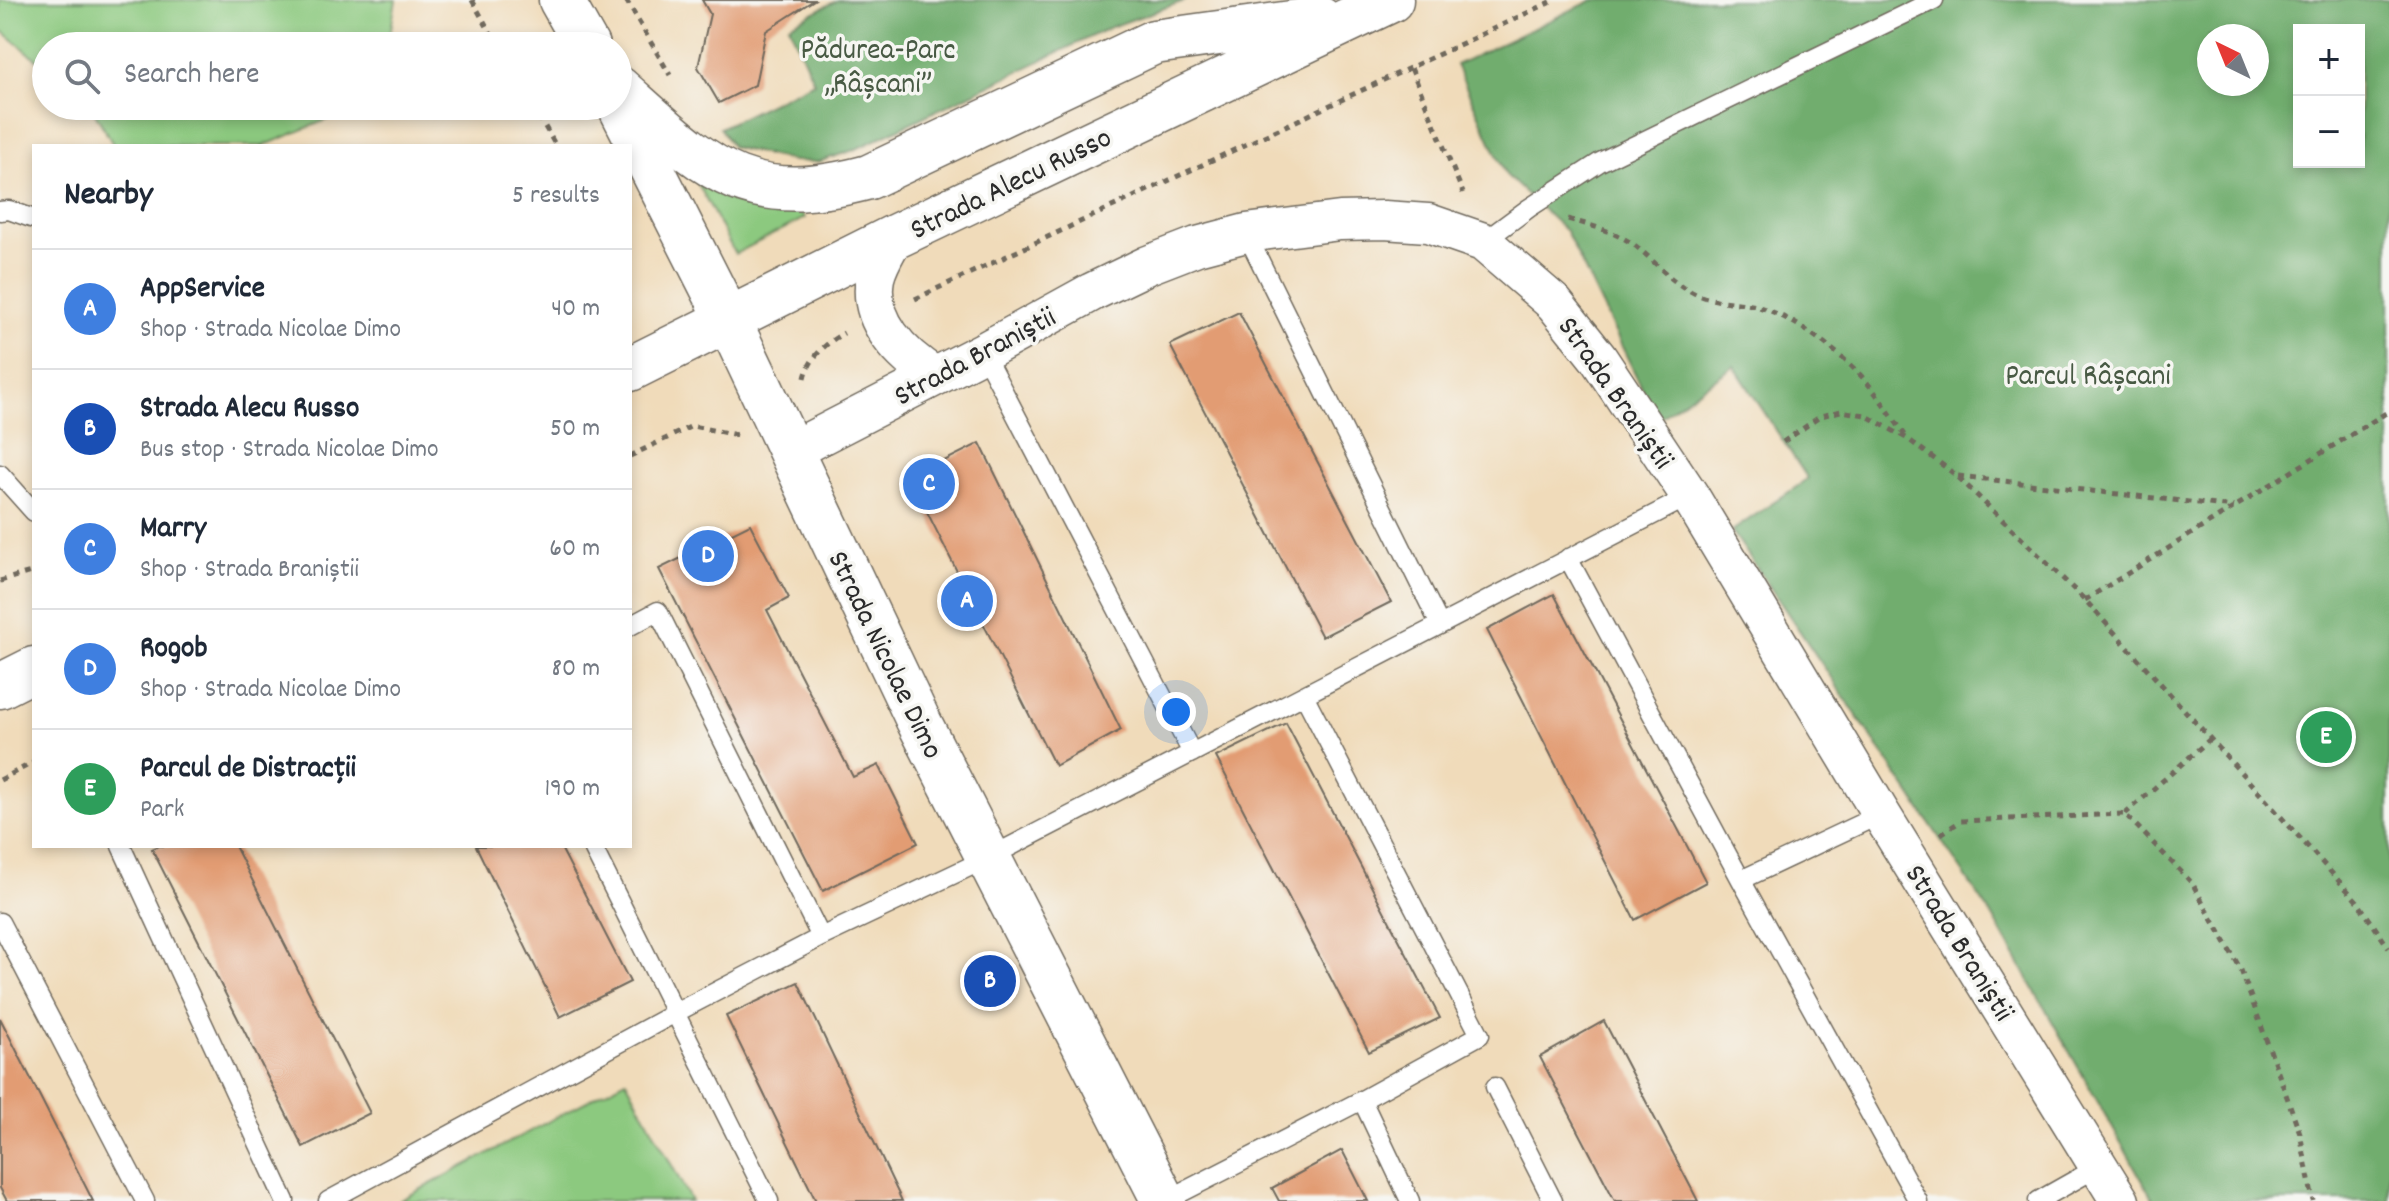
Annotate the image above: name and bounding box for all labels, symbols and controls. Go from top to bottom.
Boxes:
north arrow [2197,24,2269,96]
map controls [2293,24,2365,168]
button: + [2293,24,2365,96]
park label: Pădurea-Parc „Râșcani” [800,31,956,108]
search box [32,32,632,120]
icon: search [60,54,104,98]
text: Search here [124,55,260,98]
button: − [2293,96,2365,168]
street label: Strada Alecu Russo [904,119,1120,253]
text: Nearby [64,172,153,221]
text: 5 results [512,178,600,215]
text: AppService [140,269,265,312]
text: A [83,291,97,328]
text: 40 m [551,291,600,328]
street label: Strada Braniștii [887,298,1065,420]
street label: Strada Braniștii [1545,309,1682,480]
text: Shop · Strada Nicolae Dimo [140,312,401,349]
park label: Parcul Râșcani [2005,357,2171,400]
text: Strada Alecu Russo [140,389,359,432]
text: B [84,411,96,448]
text: 50 m [550,411,600,448]
text: Bus stop · Strada Nicolae Dimo [140,432,439,469]
pin: C [903,454,955,514]
text: Marry [140,509,206,552]
pin: D [682,526,734,586]
text: C [84,531,96,568]
text: 60 m [549,531,600,568]
street label: Strada Nicolae Dimo [814,545,952,767]
text: Shop · Strada Braniștii [140,552,359,589]
pin: A [941,571,993,631]
text: Rogob [140,629,207,672]
text: D [83,651,97,688]
text: 80 m [552,651,600,688]
text: Shop · Strada Nicolae Dimo [140,672,401,709]
your location [1156,692,1196,732]
pin: E [2300,707,2352,767]
text: Parcul de Distracții [140,749,356,792]
text: E [84,771,96,808]
text: 190 m [544,771,600,808]
text: Park [140,792,184,829]
street label: Strada Braniștii [1892,858,2023,1031]
pin: B [964,951,1016,1011]

